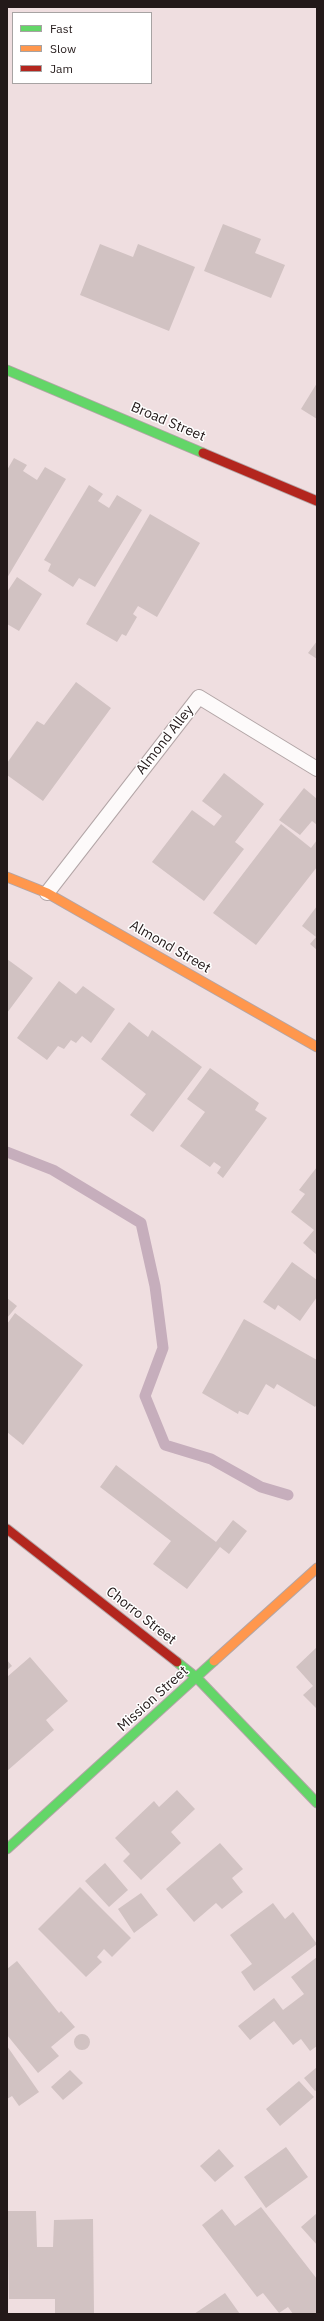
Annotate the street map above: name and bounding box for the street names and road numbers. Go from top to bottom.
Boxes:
street label: Broad Street [128,399,208,445]
street label: Almond Alley [133,702,197,778]
street label: Almond Street [127,917,213,977]
street label: Chorro Street [103,1583,179,1649]
street label: Mission Street [114,1663,192,1735]

